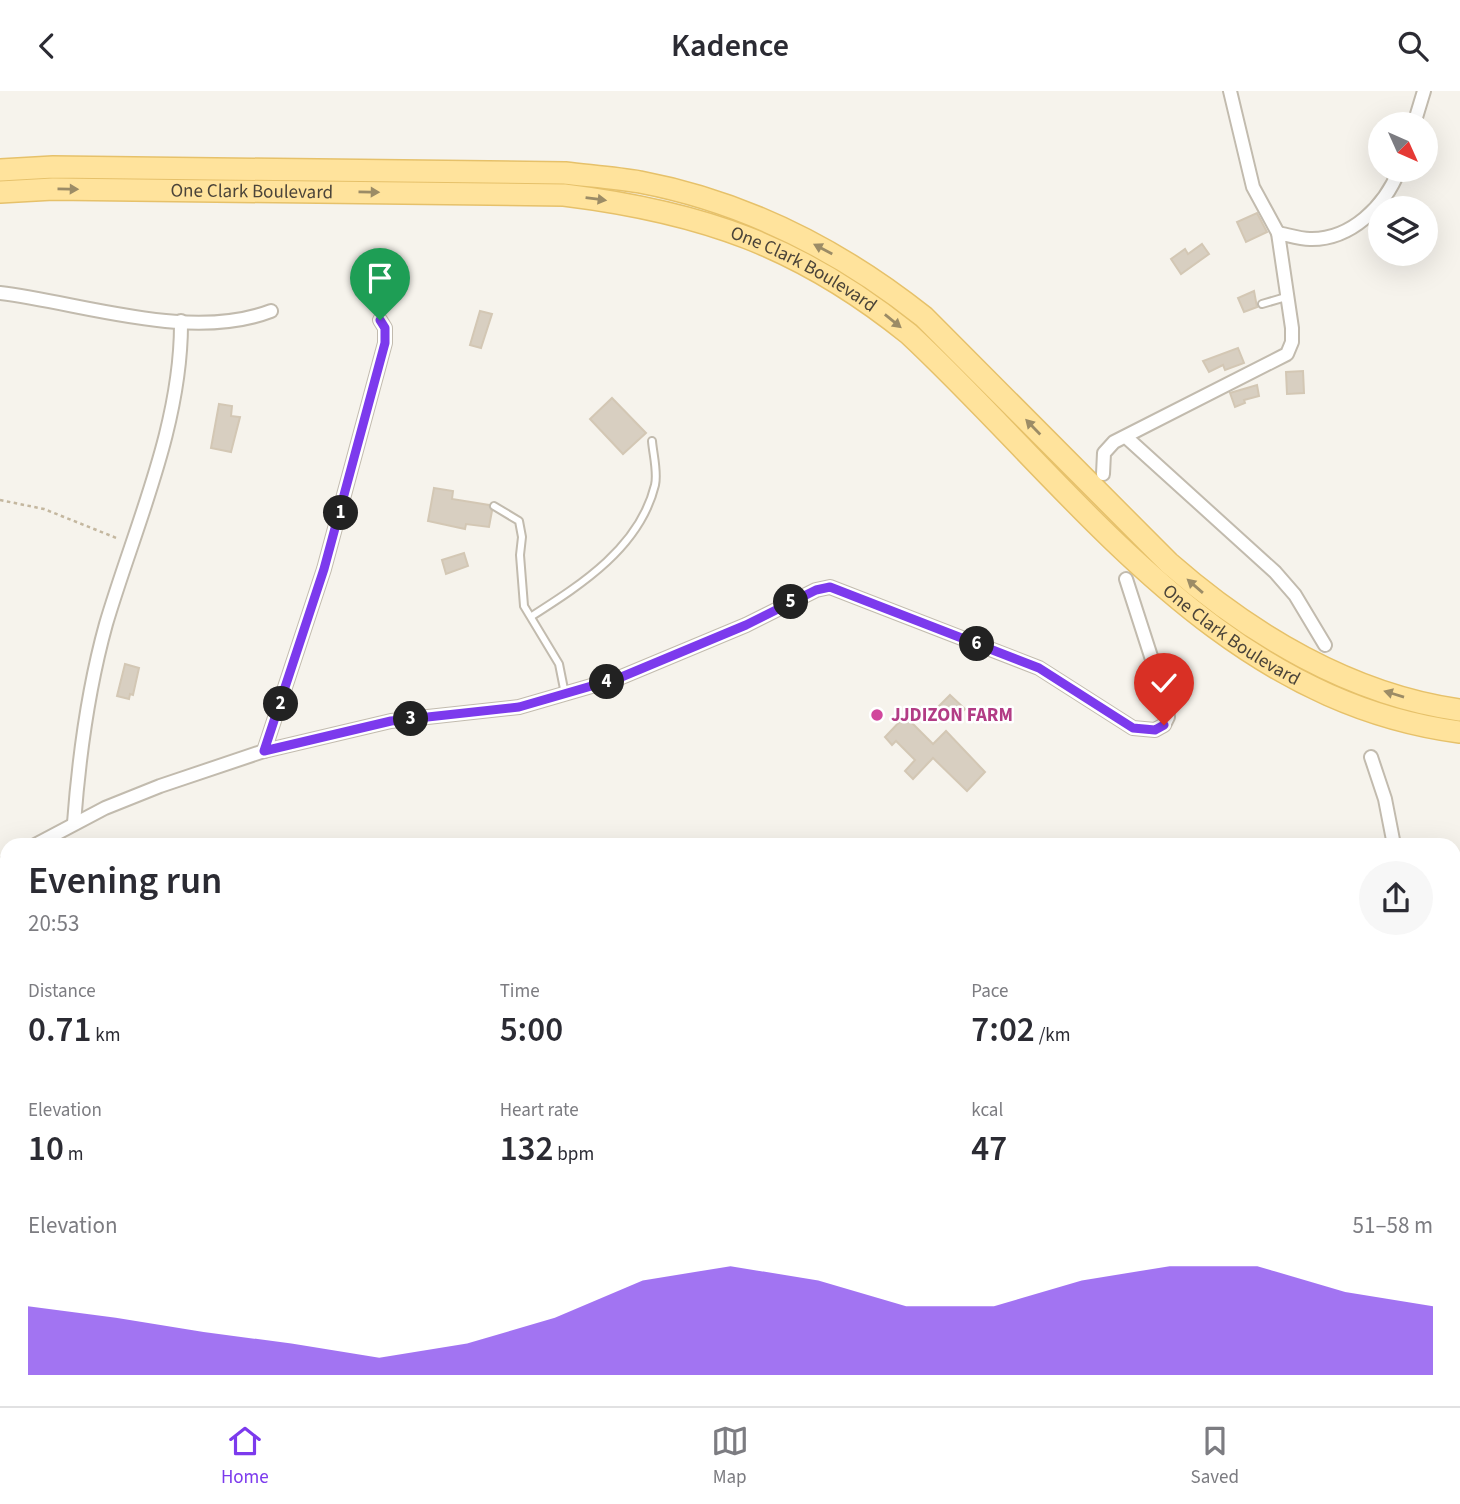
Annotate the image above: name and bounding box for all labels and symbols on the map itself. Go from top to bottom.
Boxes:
north arrow [1368,112,1438,182]
street label: One Clark Boulevard [170,177,333,206]
one-way arrow [57,184,79,195]
one-way arrow [358,186,380,198]
one-way arrow [586,194,608,205]
street label: One Clark Boulevard [727,219,882,319]
one-way arrow [813,243,833,255]
pin [350,248,410,320]
one-way arrow [885,313,902,328]
one-way arrow [1024,418,1041,435]
pin: 1 [324,495,358,531]
street label: One Clark Boulevard [1157,578,1305,692]
one-way arrow [1186,578,1204,594]
pin: 5 [774,585,808,619]
pin: 6 [960,627,995,661]
pin [1134,653,1194,725]
pin: 4 [590,665,624,699]
pin: 2 [264,687,298,721]
one-way arrow [1383,688,1404,699]
pin: 3 [394,701,428,737]
place label: JJDIZON FARM [891,702,1013,729]
marker: JJDIZON FARM [869,707,885,723]

